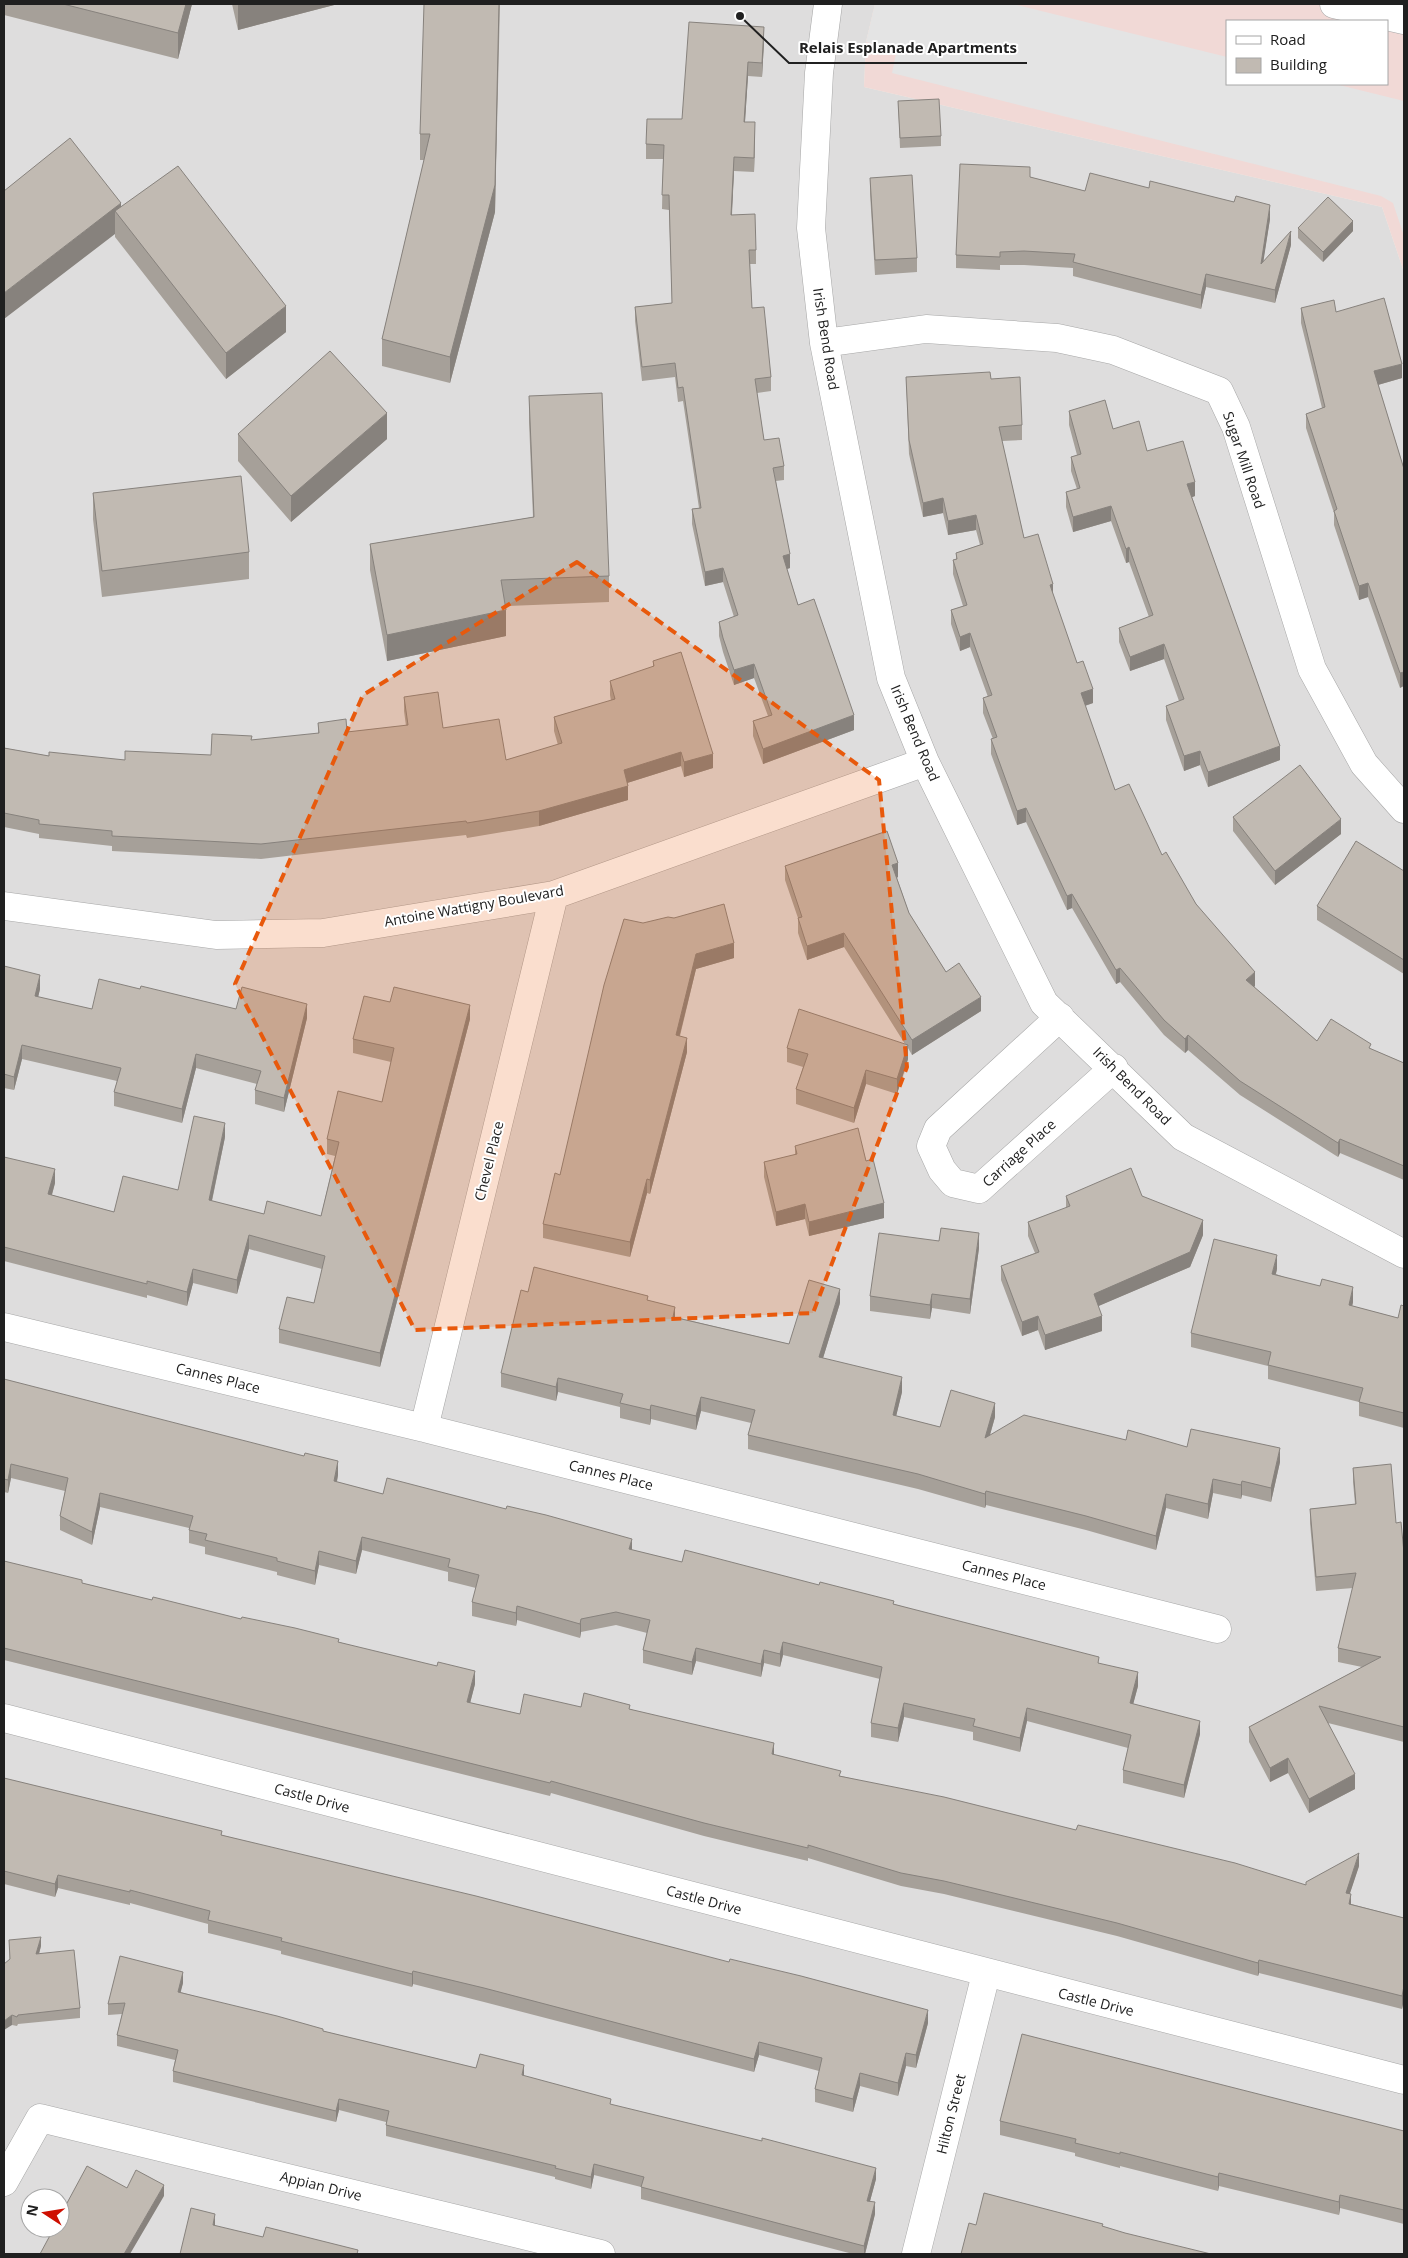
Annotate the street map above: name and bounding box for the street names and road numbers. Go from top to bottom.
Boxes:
street label: Irish Bend Road [809,286,844,391]
street label: Sugar Mill Road [1219,409,1270,511]
street label: Irish Bend Road [887,682,944,784]
street label: Antoine Wattigny Boulevard [383,880,565,931]
street label: Irish Bend Road [1089,1042,1176,1129]
street label: Carriage Place [978,1114,1060,1191]
street label: Chevel Place [469,1119,508,1203]
street label: Cannes Place [174,1358,262,1397]
street label: Cannes Place [567,1455,655,1494]
street label: Cannes Place [960,1555,1048,1594]
street label: Castle Drive [272,1778,352,1817]
street label: Castle Drive [664,1880,744,1919]
street label: Castle Drive [1056,1983,1136,2020]
street label: Hilton Street [931,2072,970,2156]
street label: Appian Drive [278,2166,364,2205]

